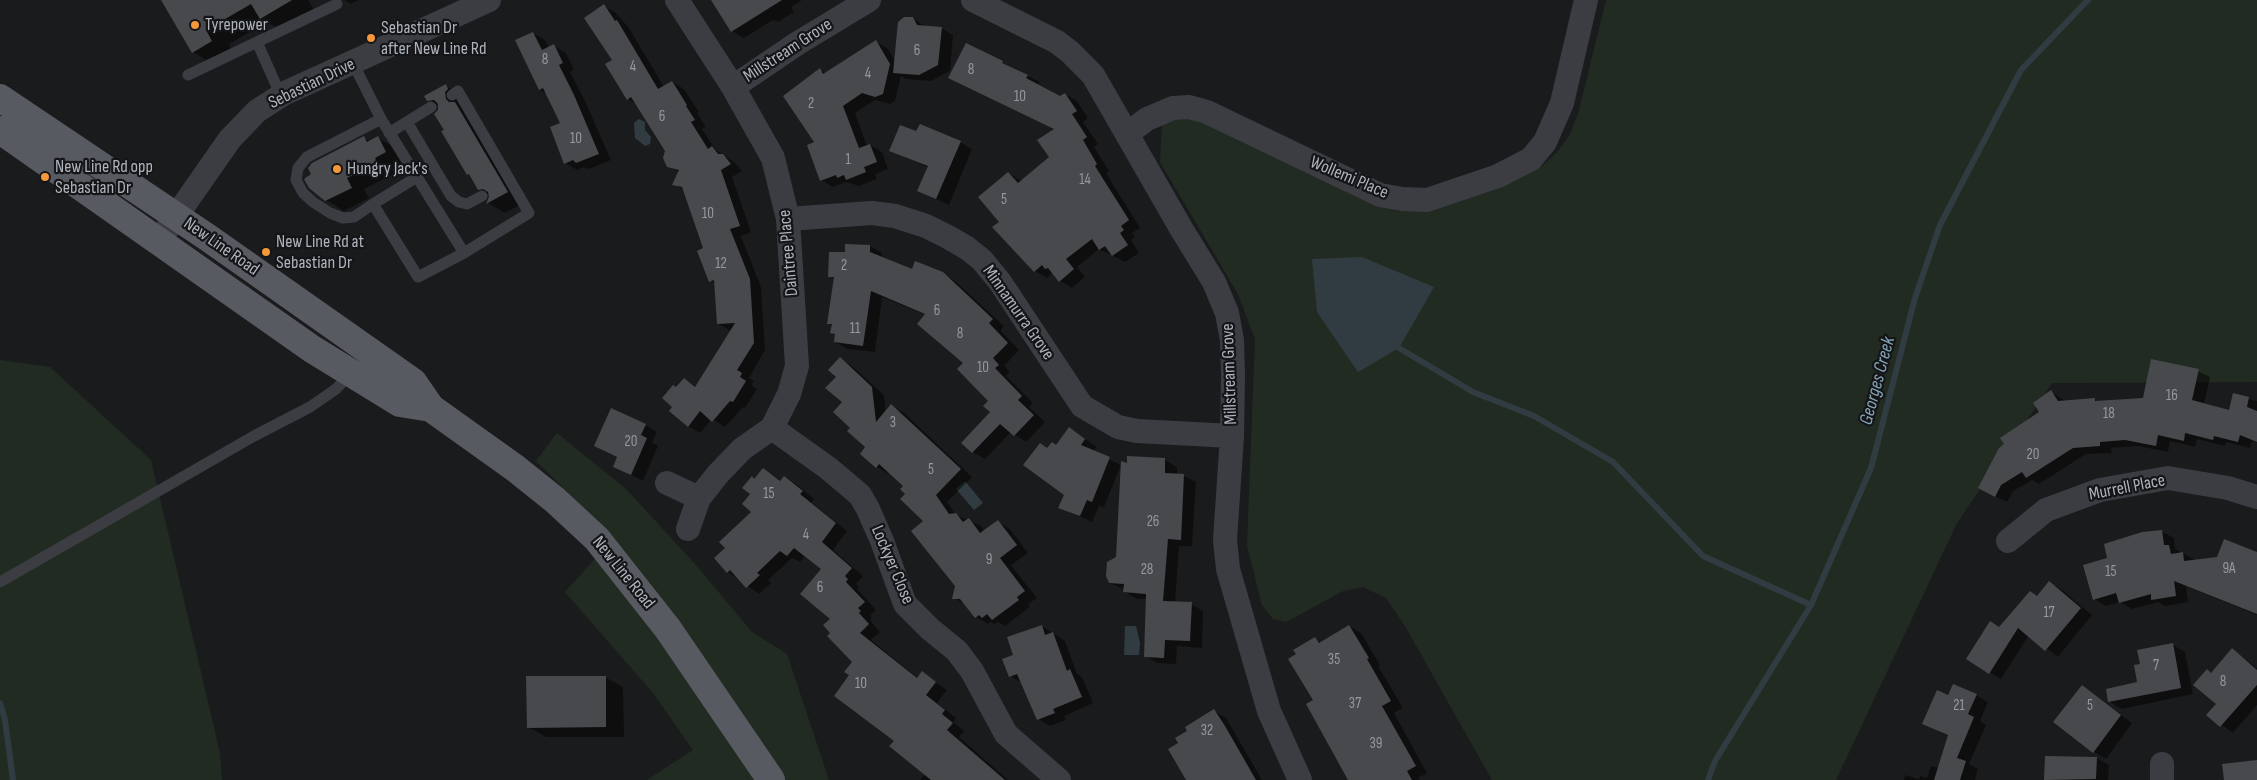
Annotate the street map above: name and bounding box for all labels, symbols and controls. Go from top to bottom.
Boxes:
place label: Tyrepower [205,14,268,36]
street label: Millstream Grove [740,14,836,88]
place label: Sebastian Dr after New Line Rd [381,17,486,59]
marker: Tyrepower [189,19,201,31]
marker: Sebastian Dr after New Line Rd [365,32,377,44]
house number: 6 [914,42,920,60]
house number: 8 [542,51,548,69]
street label: Sebastian Drive [265,54,359,114]
house number: 4 [630,58,636,76]
house number: 8 [968,61,974,79]
house number: 4 [865,65,871,83]
house number: 10 [1014,88,1026,106]
house number: 2 [808,95,814,113]
house number: 6 [659,108,665,126]
house number: 10 [570,130,582,148]
house number: 1 [845,151,851,169]
street label: Wollemi Place [1307,152,1391,204]
place label: New Line Rd opp Sebastian Dr [55,156,153,198]
place label: Hungry Jack's [347,158,428,180]
marker: Hungry Jack's [331,163,343,175]
marker: New Line Rd opp Sebastian Dr [39,171,51,183]
house number: 14 [1079,171,1091,189]
house number: 5 [1001,191,1007,209]
house number: 10 [702,205,714,223]
street label: Daintree Place [774,209,804,297]
street label: New Line Road [179,213,263,281]
place label: New Line Rd at Sebastian Dr [276,231,364,274]
marker: New Line Rd at Sebastian Dr [260,246,272,258]
house number: 12 [715,255,727,273]
house number: 2 [841,257,847,275]
street label: Minnamurra Grove [977,262,1059,364]
house number: 6 [934,302,940,320]
house number: 11 [850,320,860,338]
street label: Millstream Grove [1217,323,1243,425]
house number: 8 [957,325,963,343]
water label: Georges Creek [1855,334,1901,428]
house number: 10 [977,359,989,377]
house number: 16 [2166,387,2178,405]
house number: 18 [2103,405,2115,423]
house number: 3 [890,414,896,432]
house number: 20 [625,433,637,451]
house number: 20 [2027,446,2039,464]
house number: 5 [928,461,934,479]
street label: Murrell Place [2087,470,2167,506]
house number: 15 [763,485,775,503]
house number: 26 [1147,513,1159,531]
street label: Lockyer Close [866,522,918,608]
house number: 4 [803,526,809,544]
street label: New Line Road [587,532,659,614]
house number: 9 [986,551,992,569]
house number: 9A [2222,560,2236,578]
house number: 28 [1141,561,1153,579]
house number: 15 [2105,563,2117,581]
house number: 6 [817,579,823,597]
house number: 17 [2043,604,2055,622]
house number: 35 [1328,651,1340,669]
house number: 7 [2153,657,2159,675]
house number: 8 [2220,673,2226,691]
house number: 10 [855,675,867,693]
house number: 37 [1349,695,1361,713]
house number: 21 [1953,697,1965,715]
house number: 5 [2087,697,2093,715]
house number: 32 [1201,722,1213,740]
house number: 39 [1370,735,1382,753]

